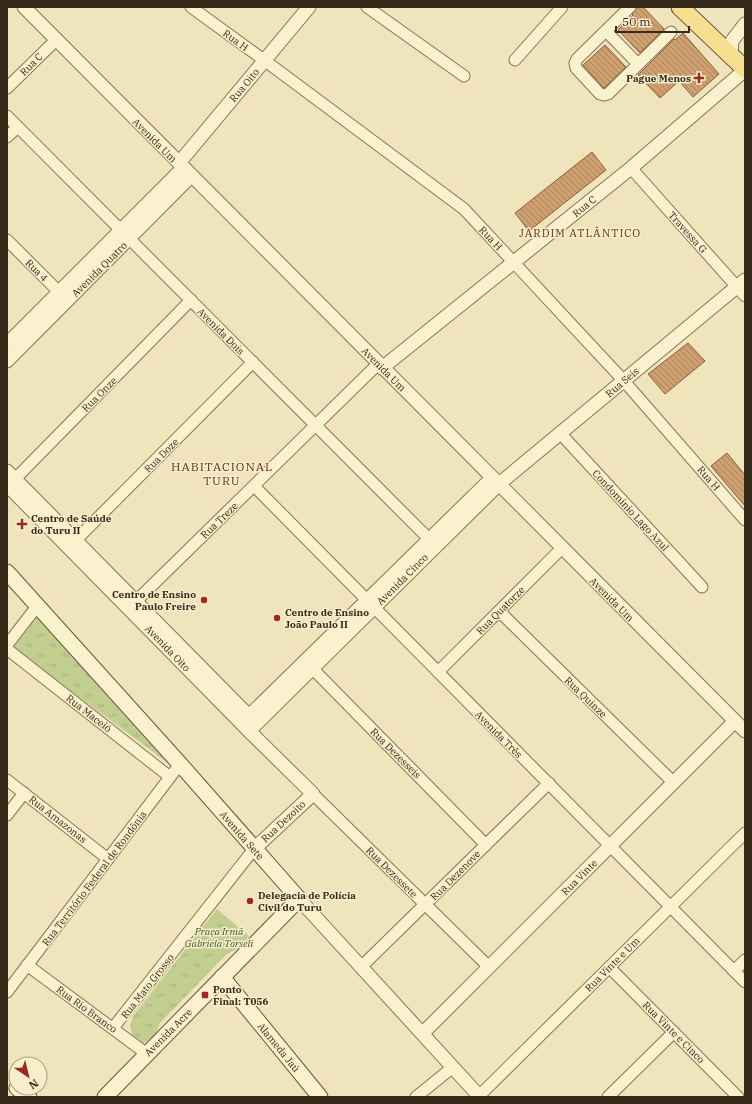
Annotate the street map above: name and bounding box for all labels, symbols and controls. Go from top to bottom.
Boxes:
scale bar [616,8,689,34]
text: 50 m [622,14,651,29]
street label: Rua H [220,27,251,54]
street label: Rua C [17,50,46,79]
street label: Rua Oito [227,66,262,105]
place label: Pague Menos [626,72,691,85]
marker: Pague Menos [694,73,704,83]
street label: Avenida Um [130,115,180,166]
street label: Rua C [570,193,599,220]
street label: Travessa G [666,209,710,256]
street label: Rua H [476,223,505,253]
district label: JARDIM ATLÂNTICO [519,226,641,240]
street label: Avenida Quatro [69,239,130,300]
street label: Rua 4 [23,256,51,284]
street label: Avenida Dois [194,305,247,358]
street label: Avenida Um [359,344,409,395]
street label: Rua Seis [603,365,642,400]
street label: Rua Onze [79,374,120,415]
street label: Rua Doze [141,435,181,475]
district label: HABITACIONAL TURU [171,459,273,488]
street label: Rua H [694,463,723,493]
street label: Condomínio Lago Azul [590,467,672,554]
street label: Rua Treze [198,499,241,541]
place label: Centro de Saúde do Turu II [31,512,112,537]
marker: Centro de Saúde do Turu II [16,518,28,530]
street label: Avenida Cinco [374,551,431,608]
street label: Avenida Um [587,574,637,625]
street label: Rua Quatorze [473,583,527,637]
place label: Centro de Ensino Paulo Freire [112,588,196,613]
marker: Centro de Ensino Paulo Freire [199,595,209,605]
place label: Centro de Ensino João Paulo II [285,606,369,631]
marker: Centro de Ensino João Paulo II [272,613,282,623]
street label: Avenida Oito [142,622,193,675]
street label: Rua Quinze [562,674,610,721]
street label: Rua Maceió [63,692,114,735]
street label: Avenida Três [472,708,525,761]
street label: Rua Dezesseis [368,725,424,782]
street label: Rua Amazonas [26,793,89,846]
street label: Rua Dezoito [258,797,308,845]
street label: Rua Território Federal de Rondônia [39,808,150,948]
street label: Avenida Sete [217,808,266,863]
street label: Rua Dezessete [363,844,420,901]
street label: Rua Dezenove [427,847,483,903]
street label: Rua Vinte [559,857,600,898]
place label: Delegacia de Polícia Civil do Turu [258,889,356,914]
marker: Delegacia de Polícia Civil do Turu [245,896,255,906]
park label: Praça Irmã Gabriela Torseli [185,925,253,950]
street label: Rua Vinte e Um [582,934,643,995]
street label: Rua Mato Grosso [118,951,177,1021]
street label: Rua Rio Branco [54,983,120,1036]
place label: Ponto Final: T056 [213,983,269,1008]
marker: Ponto Final: T056 [200,990,210,1000]
street label: Rua Vinte e Cinco [640,999,708,1066]
street label: Avenida Acre [142,1006,195,1059]
street label: Alameda Jaú [255,1020,303,1075]
north arrow [8,1056,48,1096]
text: N [26,1076,41,1093]

